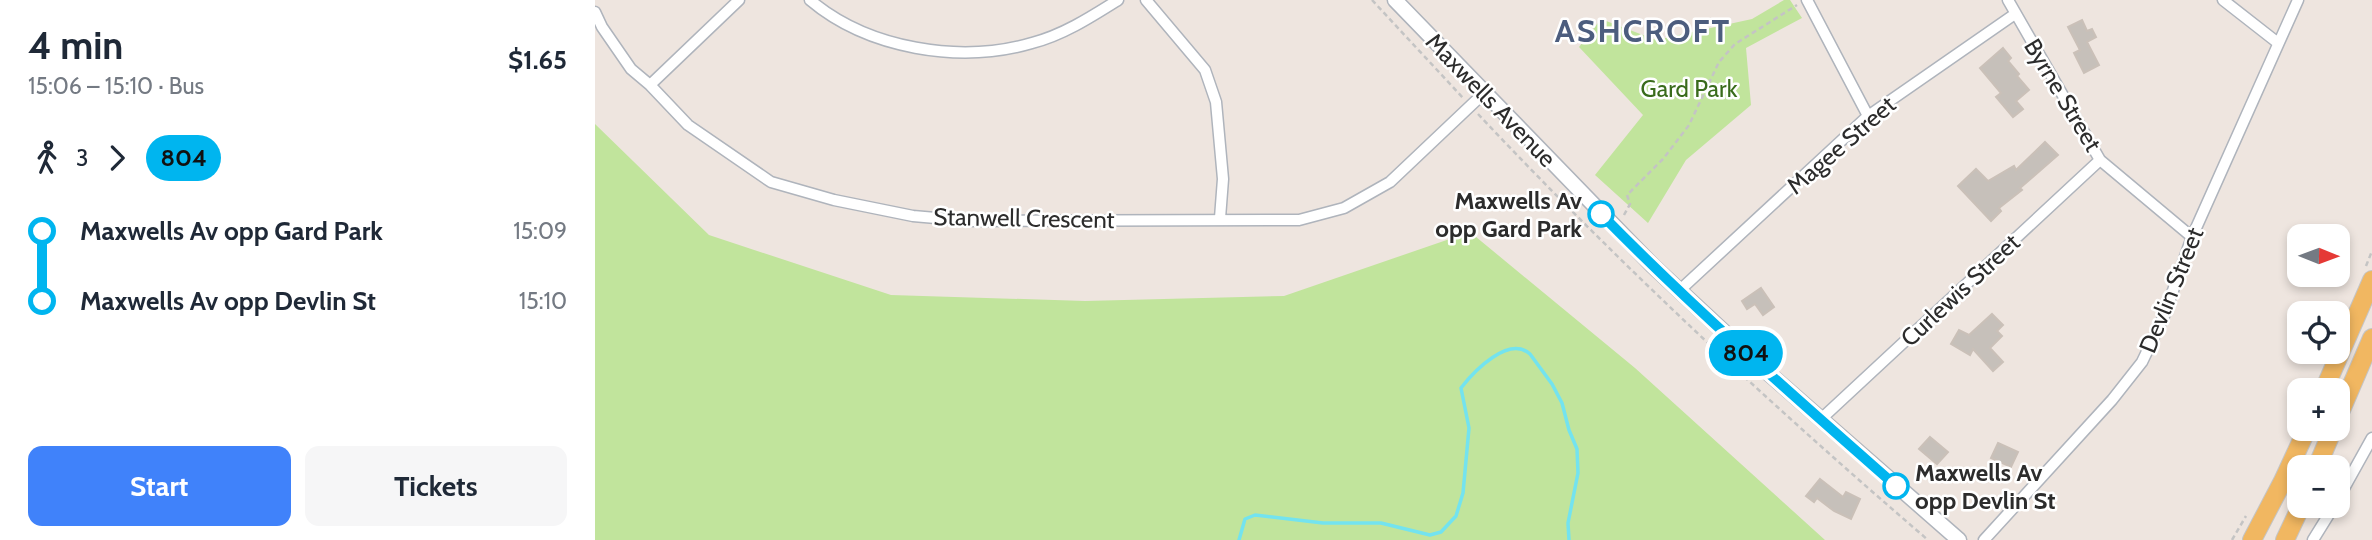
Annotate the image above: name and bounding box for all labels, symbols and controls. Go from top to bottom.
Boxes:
district label: ASHCROFT [1555,11,1731,50]
text: 4 min [28,22,123,69]
street label: Maxwells Avenue [1420,27,1562,173]
street label: Byrne Street [2018,33,2108,157]
text: $1.65 [508,44,567,76]
text: 15:06 – 15:10 · Bus [28,72,204,100]
park label: Gard Park [1641,74,1738,103]
street label: Magee Street [1781,90,1901,200]
icon: walk [28,139,66,177]
icon: forward [98,139,136,177]
text: 804 [160,143,207,172]
text: 3 [76,144,88,172]
place label: Maxwells Av opp Gard Park [1435,186,1582,243]
marker: Maxwells Av opp Gard Park [1588,201,1614,227]
street label: Stanwell Crescent [933,202,1115,234]
text: Maxwells Av opp Gard Park [80,215,383,247]
text: 15:09 [513,217,567,245]
street label: Devlin Street [2133,223,2209,357]
north arrow [2287,224,2350,287]
map controls [2287,224,2350,518]
street label: Curlewis Street [1895,228,2025,352]
text: Maxwells Av opp Devlin St [80,285,376,317]
text: 15:10 [519,287,567,315]
button: locate [2287,301,2350,364]
line badge: 804 [1706,330,1786,376]
text: 804 [1723,338,1769,367]
button: + [2287,378,2350,441]
button: Start [28,446,291,526]
button: Tickets [305,446,567,526]
button: − [2287,455,2350,518]
place label: Maxwells Av opp Devlin St [1915,458,2055,515]
marker: Maxwells Av opp Devlin St [1883,473,1909,499]

